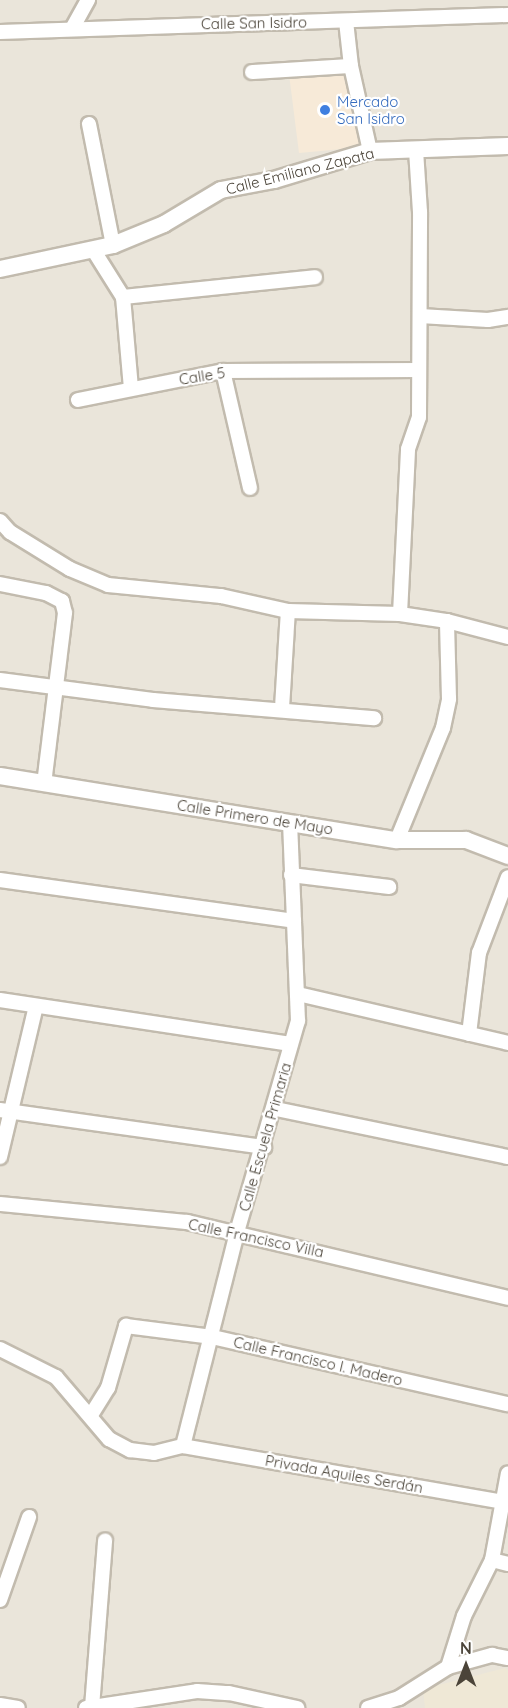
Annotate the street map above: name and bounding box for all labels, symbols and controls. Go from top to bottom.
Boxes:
street label: Calle San Isidro [201,13,307,33]
place label: Mercado San Isidro [337,92,405,127]
marker: Mercado San Isidro [318,103,332,117]
street label: Calle Emiliano Zapata [224,144,376,198]
street label: Calle 5 [178,363,226,389]
street label: Calle Primero de Mayo [176,796,334,838]
street label: Calle Escuela Primaria [235,1061,295,1213]
street label: Calle Francisco Villa [187,1215,325,1261]
street label: Calle Francisco I. Madero [232,1333,404,1389]
street label: Privada Aquiles Serdán [264,1451,424,1497]
north arrow [436,1636,496,1696]
text: N [460,1638,472,1658]

